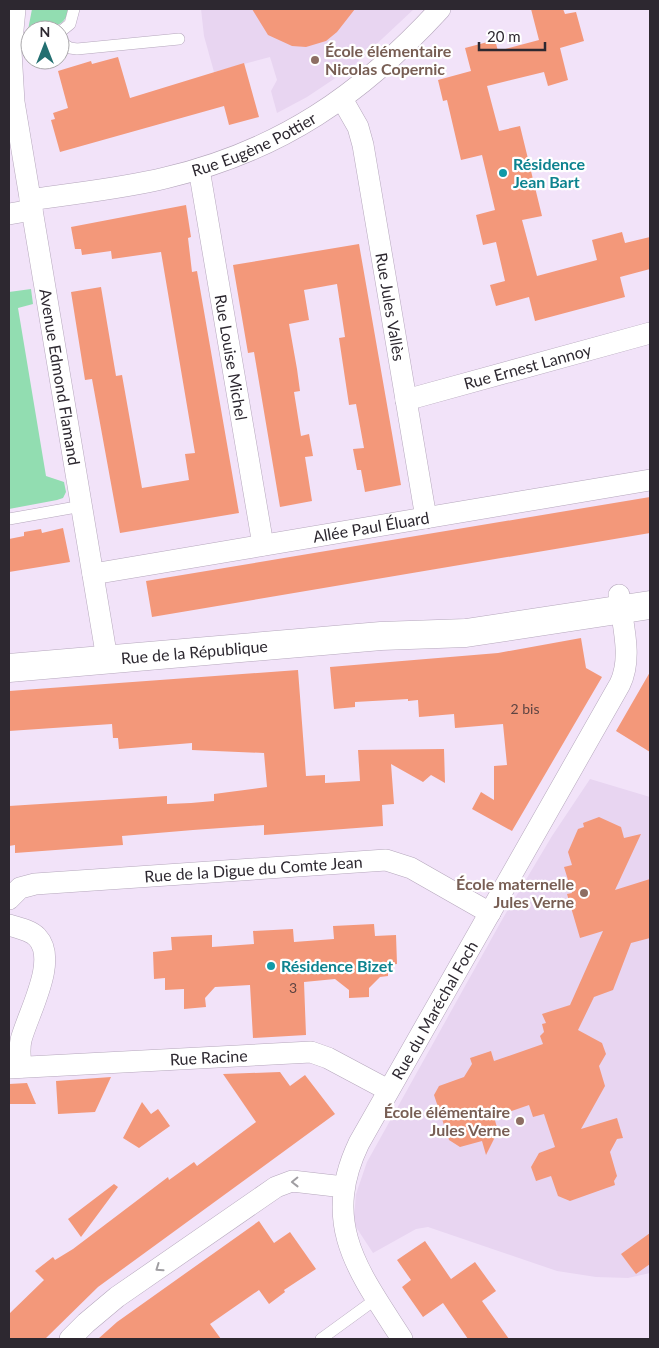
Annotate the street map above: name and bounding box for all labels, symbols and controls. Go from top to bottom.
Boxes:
north arrow [20,20,70,70]
scale bar [479,20,545,52]
text: N [40,23,50,40]
text: 20 m [487,27,521,45]
place label: École élémentaire Nicolas Copernic [325,41,452,78]
marker: École élémentaire Nicolas Copernic [309,54,321,66]
street label: Rue Eugène Pottier [189,108,319,180]
place label: Résidence Jean Bart [513,154,586,191]
marker: Résidence Jean Bart [497,167,509,179]
street label: Rue Jules Vallès [372,251,409,362]
street label: Avenue Edmond Flamand [36,287,84,467]
street label: Rue Louise Michel [211,293,252,422]
street label: Rue Ernest Lannoy [462,339,594,393]
street label: Allée Paul Éluard [311,507,431,546]
street label: Rue de la République [120,636,268,667]
house number: 2 bis [511,700,539,717]
street label: Rue de la Digue du Comte Jean [144,852,363,885]
place label: École maternelle Jules Verne [456,874,574,911]
marker: École maternelle Jules Verne [578,887,590,899]
street label: Rue du Maréchal Foch [387,937,481,1083]
place label: Résidence Bizet [281,956,393,975]
marker: Résidence Bizet [265,960,277,972]
house number: 3 [289,979,297,996]
street label: Rue Racine [169,1045,248,1068]
place label: École élémentaire Jules Verne [384,1102,510,1139]
marker: École élémentaire Jules Verne [514,1115,526,1127]
one-way arrow [291,1177,299,1187]
one-way arrow [156,1262,165,1270]

